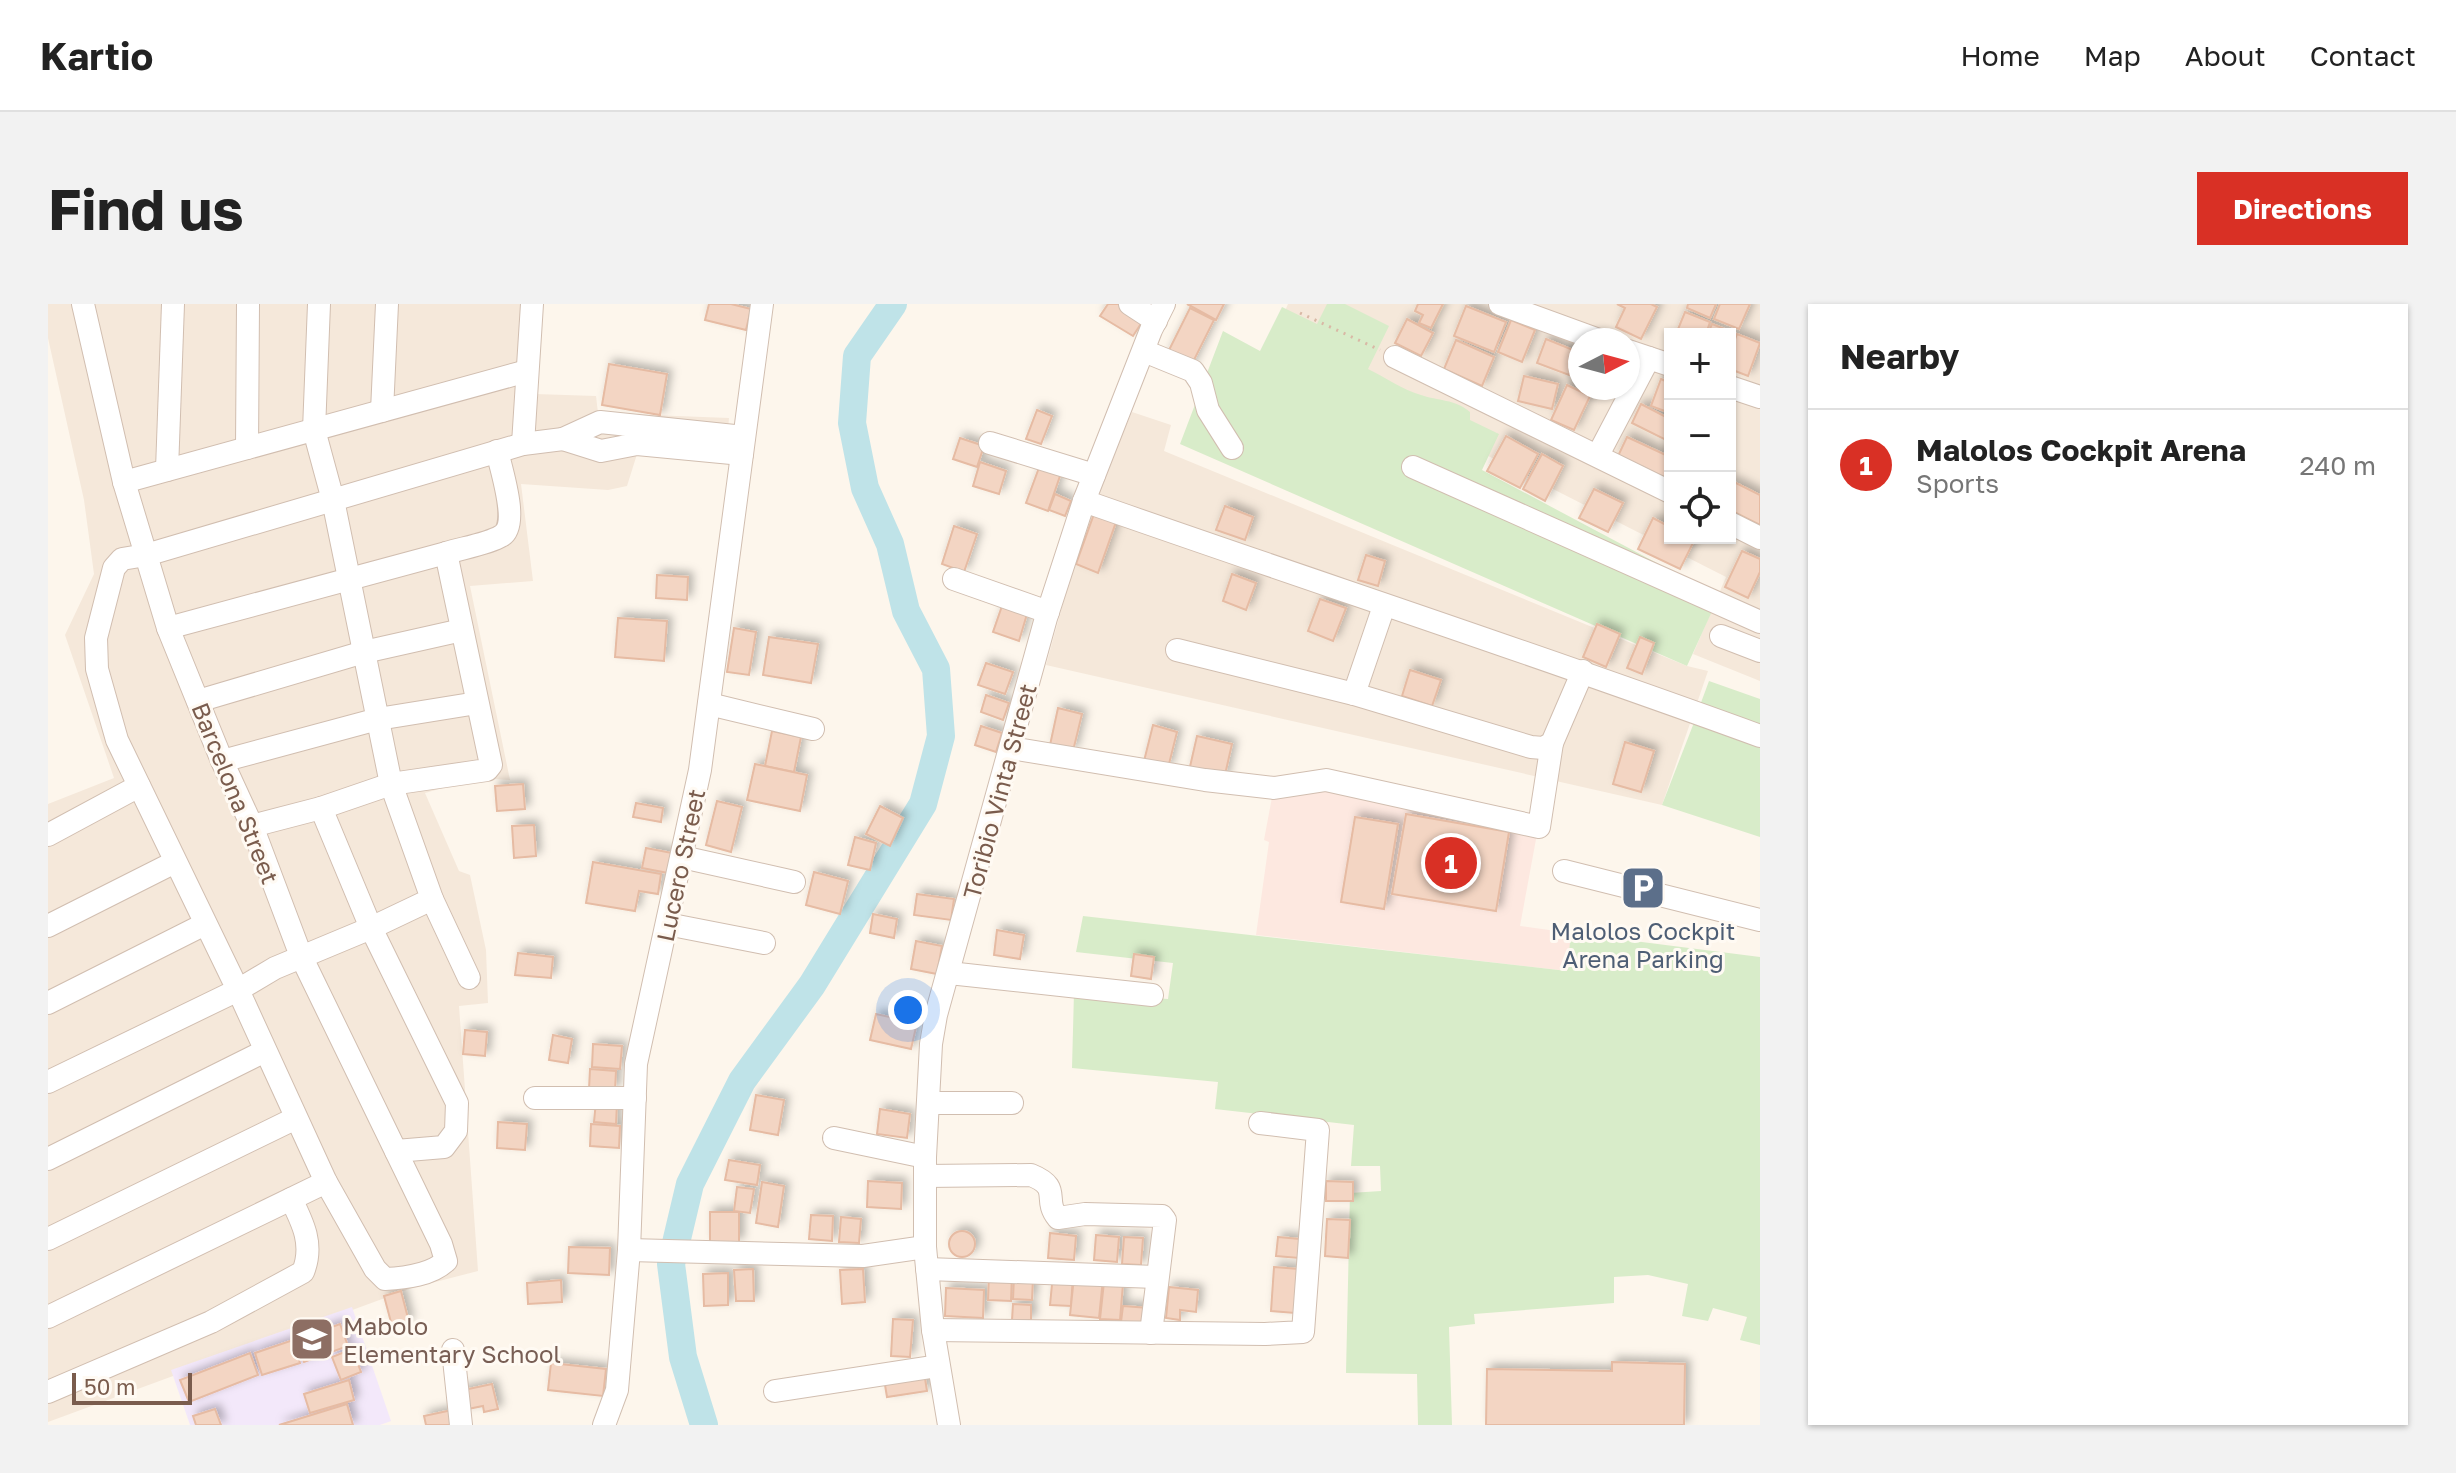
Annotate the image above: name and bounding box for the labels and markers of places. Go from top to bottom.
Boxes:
pin: 1 [1425,833,1477,893]
parking icon: Malolos Cockpit Arena Parking [1619,864,1667,912]
place label: Malolos Cockpit Arena Parking [1551,916,1735,973]
place label: Mabolo Elementary School [343,1311,561,1368]
school or university icon: Mabolo Elementary School [288,1315,336,1363]

